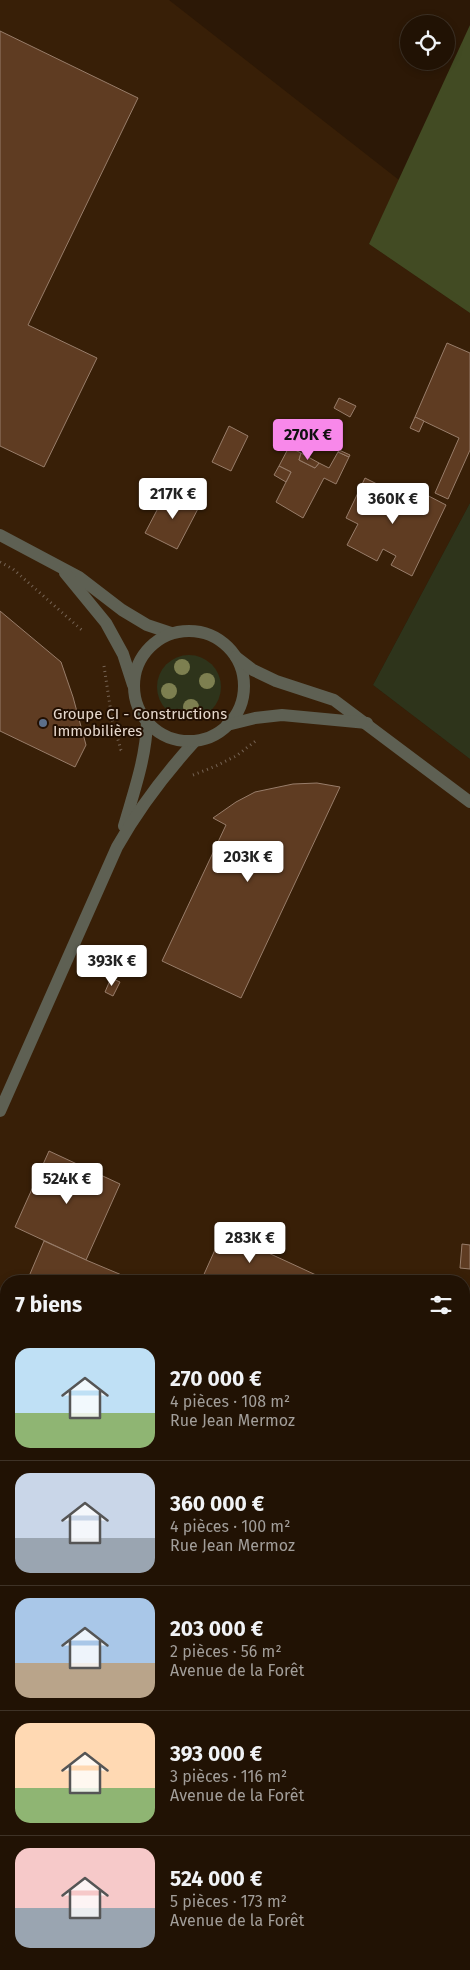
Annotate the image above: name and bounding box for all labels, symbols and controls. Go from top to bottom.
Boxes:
map controls [400,15,455,70]
button: locate [400,15,455,70]
pin: 270K € [267,418,349,461]
text: 270K € [284,425,332,444]
pin: 217K € [132,478,214,520]
pin: 360K € [352,482,434,525]
text: 217K € [150,484,196,503]
text: 360K € [368,489,418,508]
place label: Groupe CI - Constructions Immobilières [53,705,227,740]
marker: Groupe CI - Constructions Immobilières [37,717,49,729]
pin: 203K € [207,840,289,883]
text: 203K € [223,847,273,866]
pin: 393K € [71,944,153,987]
text: 393K € [88,951,136,970]
pin: 524K € [26,1162,108,1205]
text: 524K € [43,1169,91,1188]
pin: 283K € [209,1222,291,1264]
text: 283K € [225,1228,275,1247]
icon: filters [427,1291,455,1319]
text: 7 biens [15,1292,82,1318]
text: 270 000 € [170,1366,262,1392]
icon: home [55,1368,115,1428]
text: 4 pièces · 108 m² [170,1392,290,1411]
text: Rue Jean Mermoz [170,1411,295,1430]
text: 360 000 € [170,1491,264,1517]
icon: home [55,1493,115,1553]
text: 4 pièces · 100 m² [170,1517,290,1536]
text: Rue Jean Mermoz [170,1536,295,1555]
text: 203 000 € [170,1616,263,1642]
icon: home [55,1618,115,1678]
text: 2 pièces · 56 m² [170,1642,282,1661]
text: Avenue de la Forêt [170,1661,304,1680]
text: 393 000 € [170,1741,262,1767]
icon: home [55,1743,115,1803]
text: 3 pièces · 116 m² [170,1767,287,1786]
text: Avenue de la Forêt [170,1786,304,1805]
text: 524 000 € [170,1866,262,1892]
icon: home [55,1868,115,1928]
text: 5 pièces · 173 m² [170,1892,287,1911]
text: Avenue de la Forêt [170,1911,304,1930]

